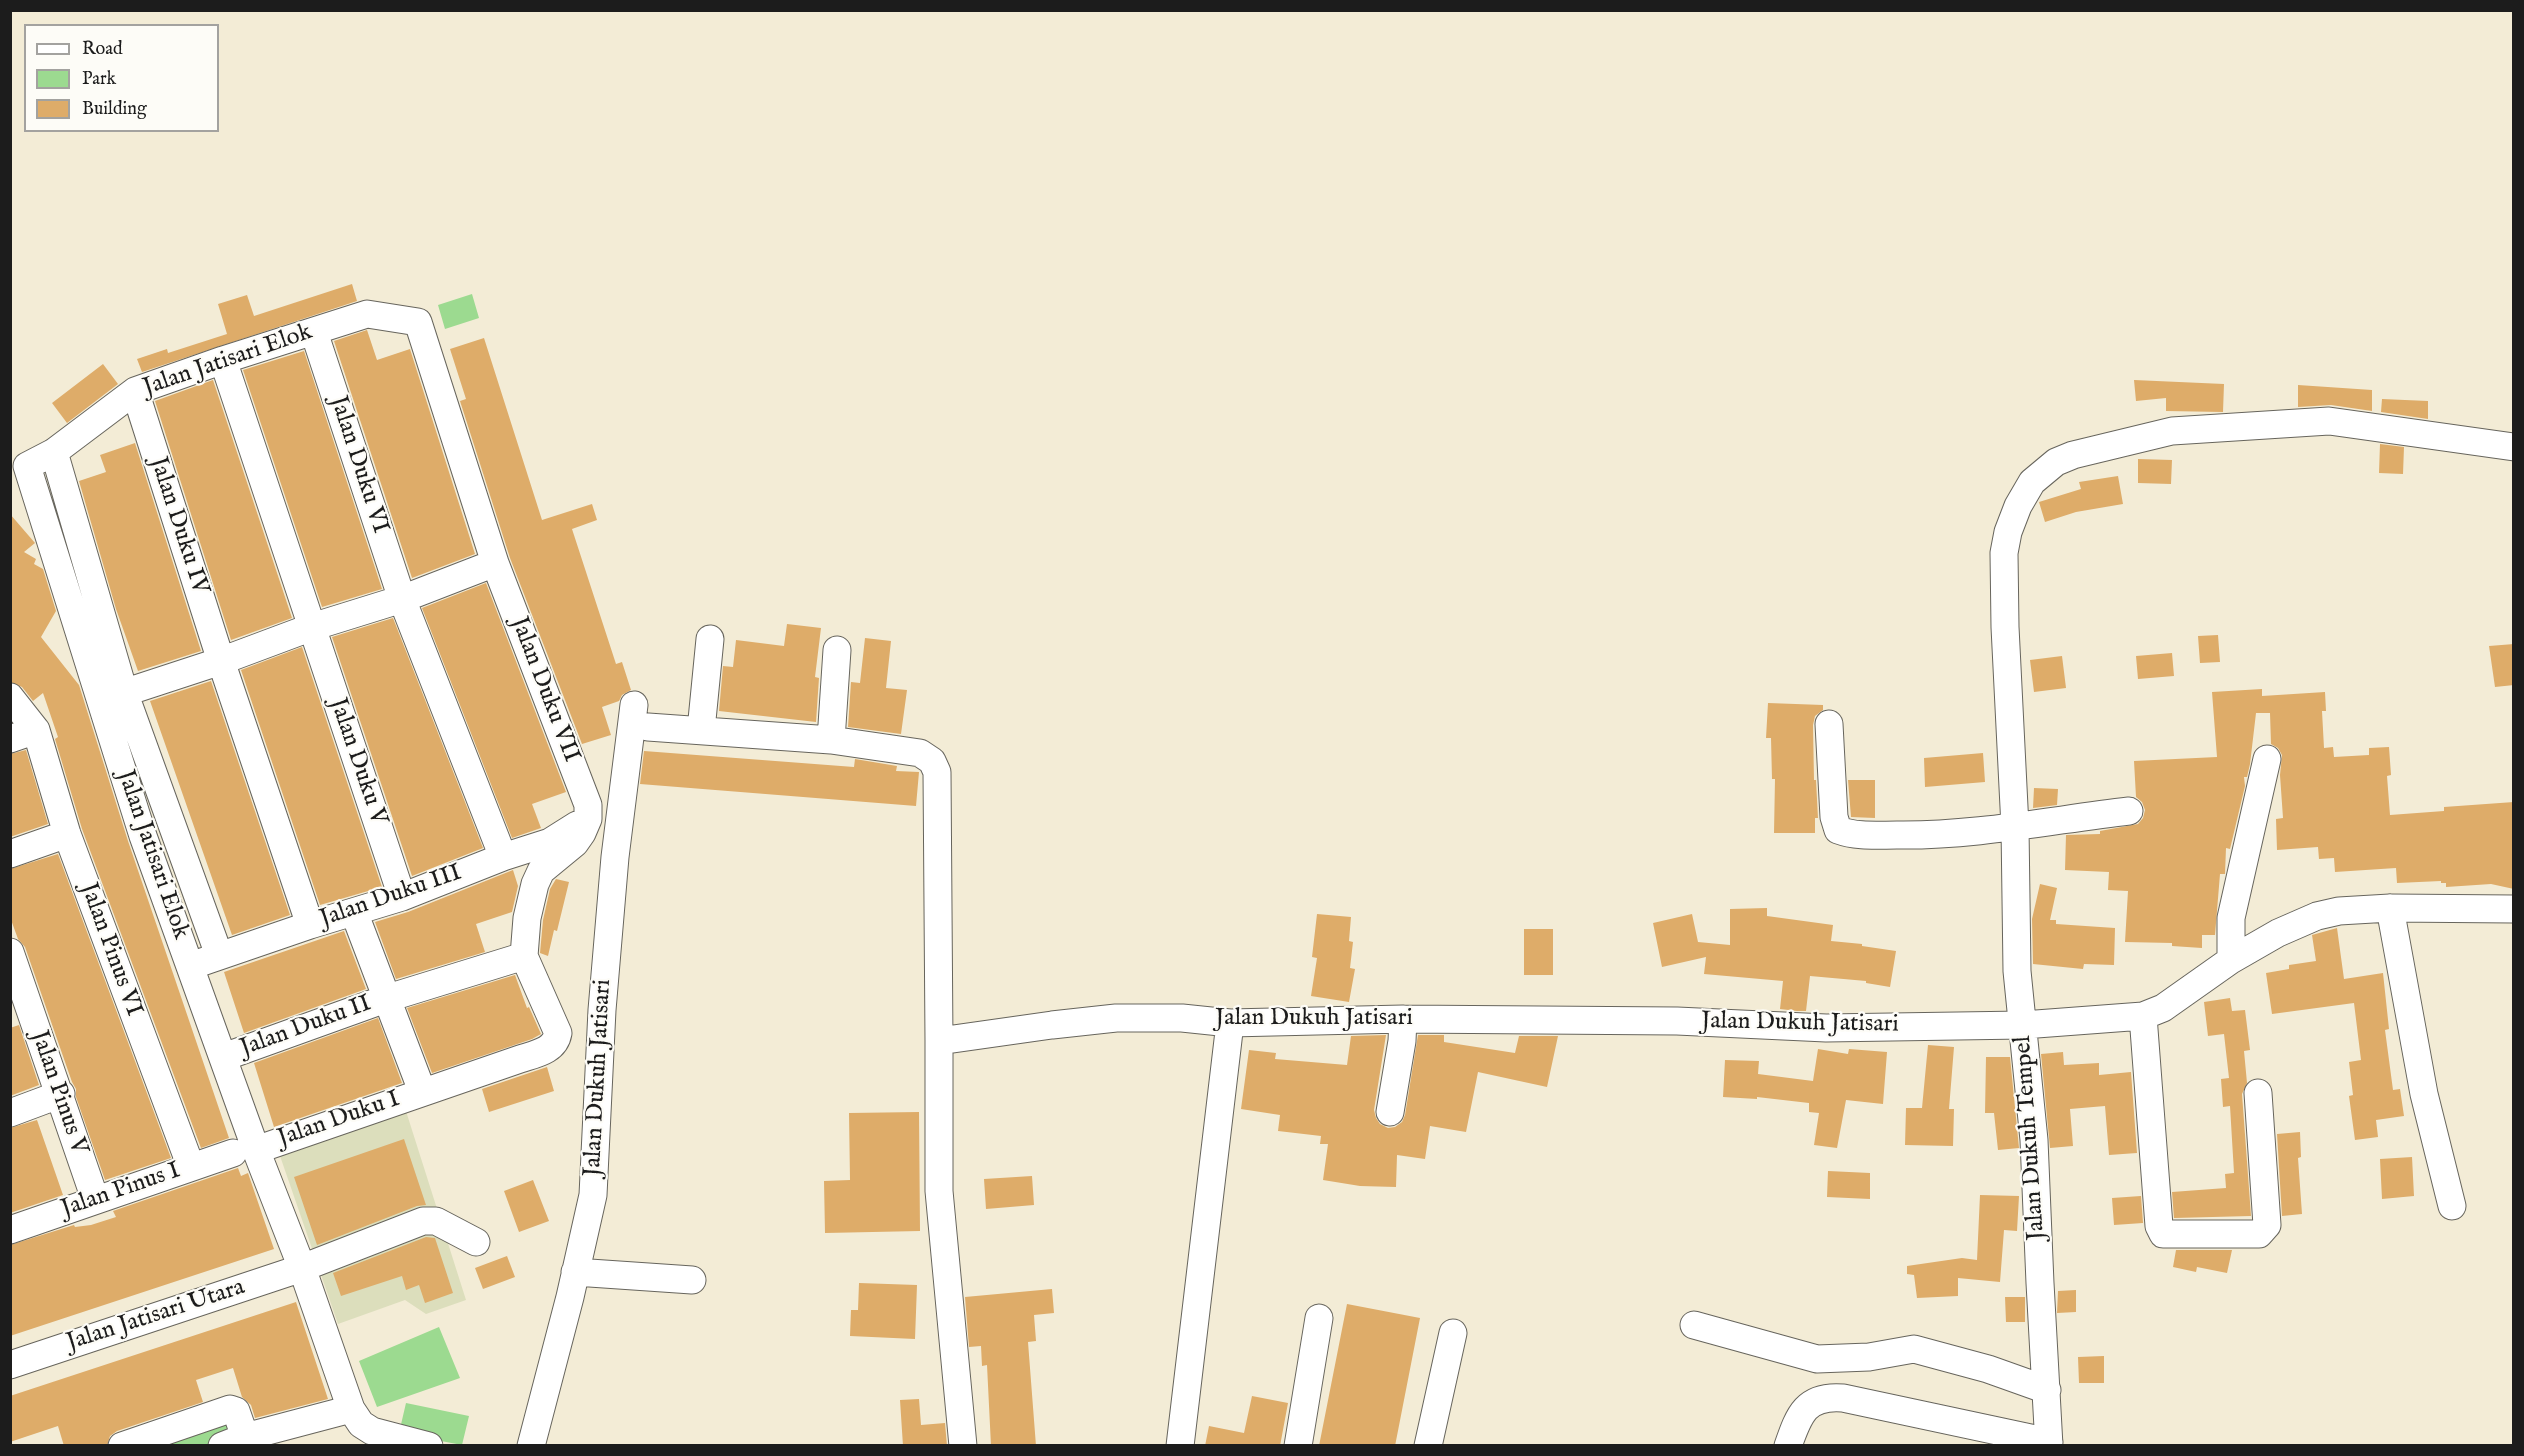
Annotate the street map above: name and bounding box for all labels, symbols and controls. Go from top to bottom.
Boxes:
legend [24,24,219,132]
text: Road [82,38,123,61]
text: Park [82,68,116,91]
text: Building [82,98,147,121]
street label: Jalan Jatisari Elok [140,319,316,403]
street label: Jalan Duku VI [322,393,394,537]
street label: Jalan Duku IV [142,454,214,598]
street label: Jalan Duku VII [503,613,585,767]
street label: Jalan Duku V [322,695,392,829]
street label: Jalan Jatisari Elok [110,767,194,943]
street label: Jalan Duku III [316,859,466,935]
street label: Jalan Pinus VI [73,880,147,1020]
street label: Jalan Dukuh Jatisari [579,979,619,1177]
street label: Jalan Duku II [237,990,375,1064]
street label: Jalan Dukuh Jatisari [1215,1005,1413,1033]
street label: Jalan Dukuh Jatisari [1701,1008,1899,1040]
street label: Jalan Pinus V [23,1027,93,1159]
street label: Jalan Dukuh Tempel [2009,1035,2053,1241]
street label: Jalan Duku I [274,1086,404,1154]
street label: Jalan Pinus I [58,1157,184,1225]
street label: Jalan Jatisari Utara [63,1274,249,1358]

